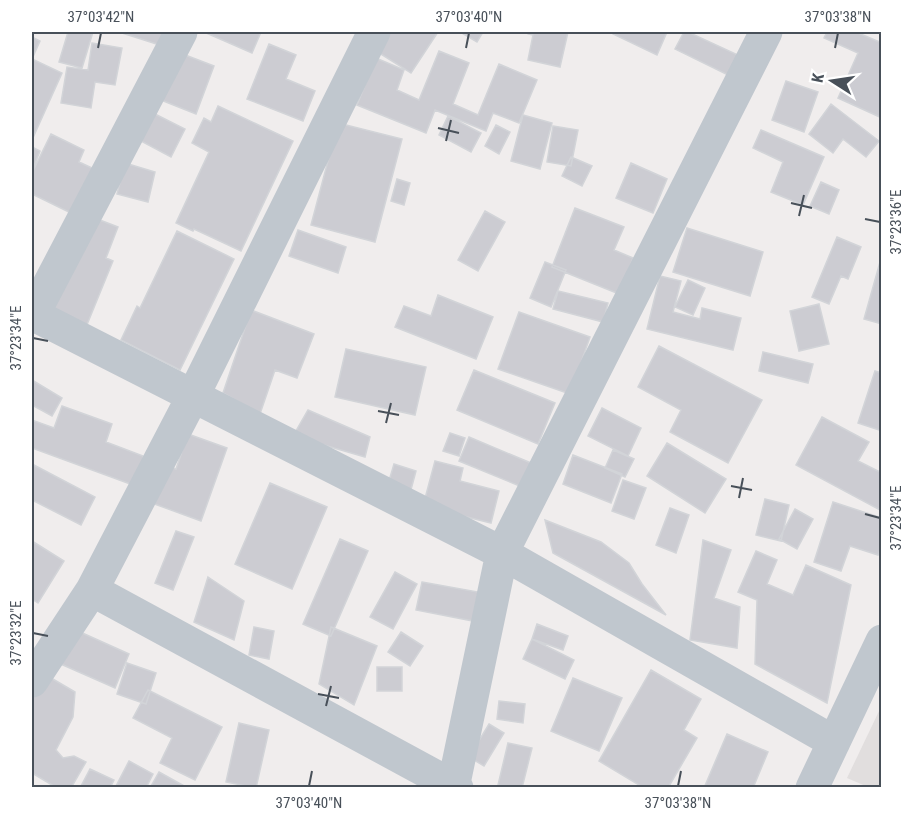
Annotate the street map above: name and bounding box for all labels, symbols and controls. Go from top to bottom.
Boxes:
text: 37°03'42"N [68,8,134,26]
text: 37°03'40"N [436,8,502,26]
text: 37°03'38"N [805,8,871,26]
north arrow [802,51,862,111]
text: K [808,72,828,84]
text: 37°23'36"E [887,190,905,254]
text: 37°23'34"E [7,306,25,370]
text: 37°23'34"E [887,486,905,550]
text: 37°23'32"E [7,601,25,665]
text: 37°03'40"N [276,794,342,812]
text: 37°03'38"N [645,794,711,812]

